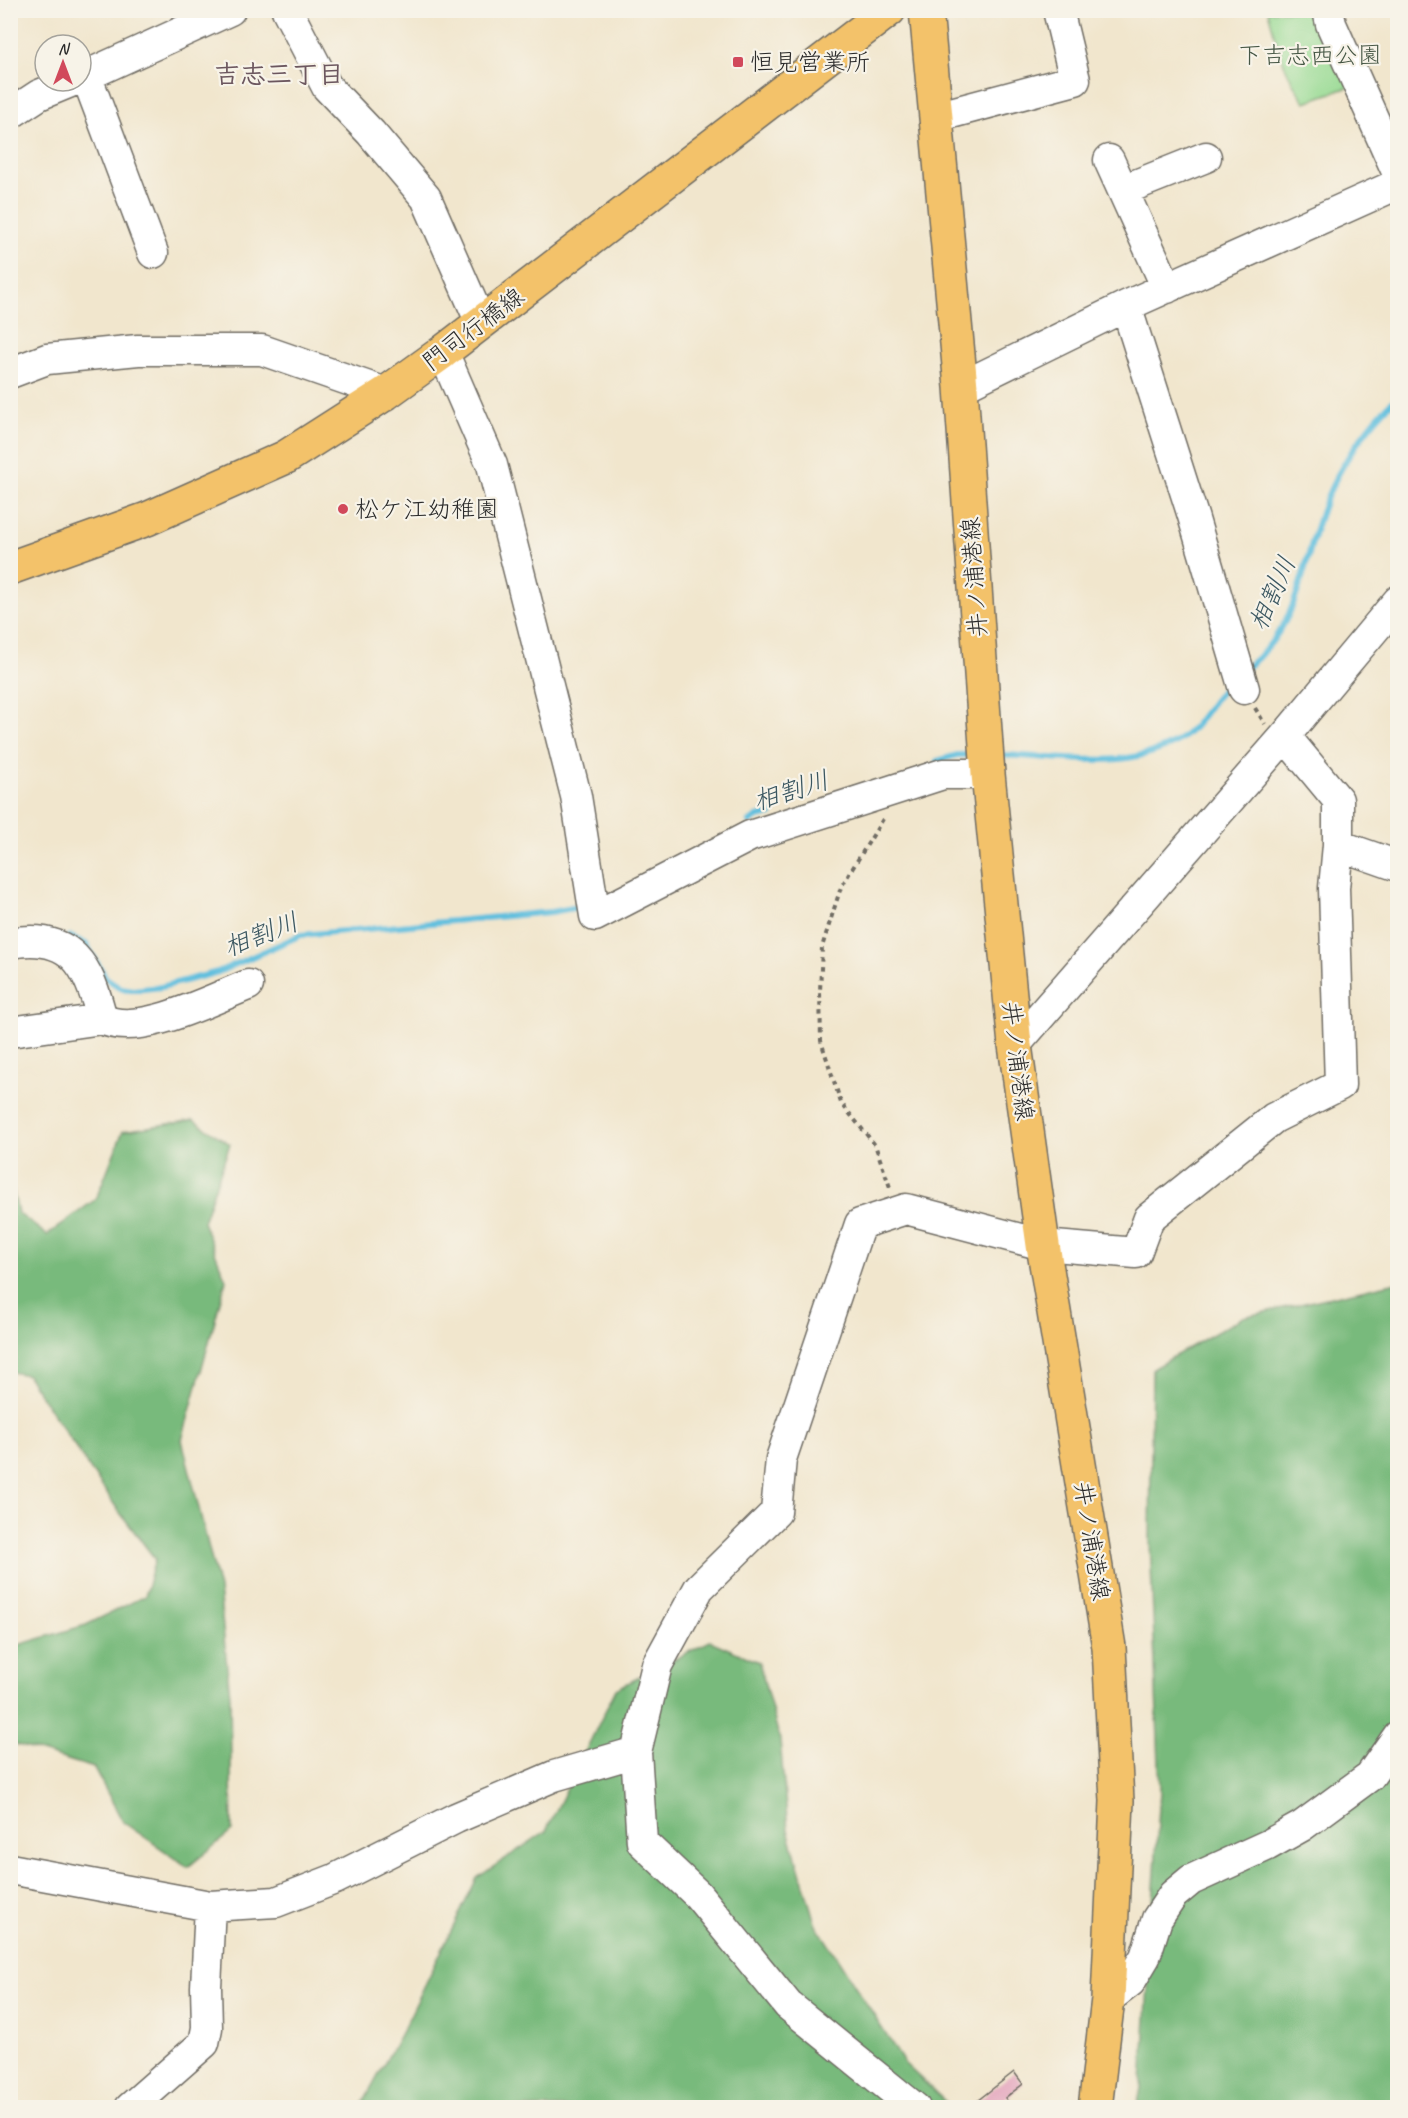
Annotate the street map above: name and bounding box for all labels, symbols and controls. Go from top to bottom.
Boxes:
north arrow [33,33,93,93]
text: N [58,39,71,59]
park label: 下吉志西公園 [1238,40,1382,70]
place label: 恒見営業所 [750,47,870,77]
marker: 恒見営業所 [731,55,745,69]
district label: 吉志三丁目 [214,58,344,91]
street label: 門司行橋線 [416,281,530,377]
place label: 松ケ江幼稚園 [355,494,499,524]
marker: 松ケ江幼稚園 [336,502,350,516]
street label: 井ノ浦港線 [955,516,993,638]
water label: 相割川 [1242,551,1303,636]
water label: 相割川 [749,763,833,818]
water label: 相割川 [219,905,304,964]
street label: 井ノ浦港線 [996,1000,1040,1122]
street label: 井ノ浦港線 [1068,1479,1116,1603]

